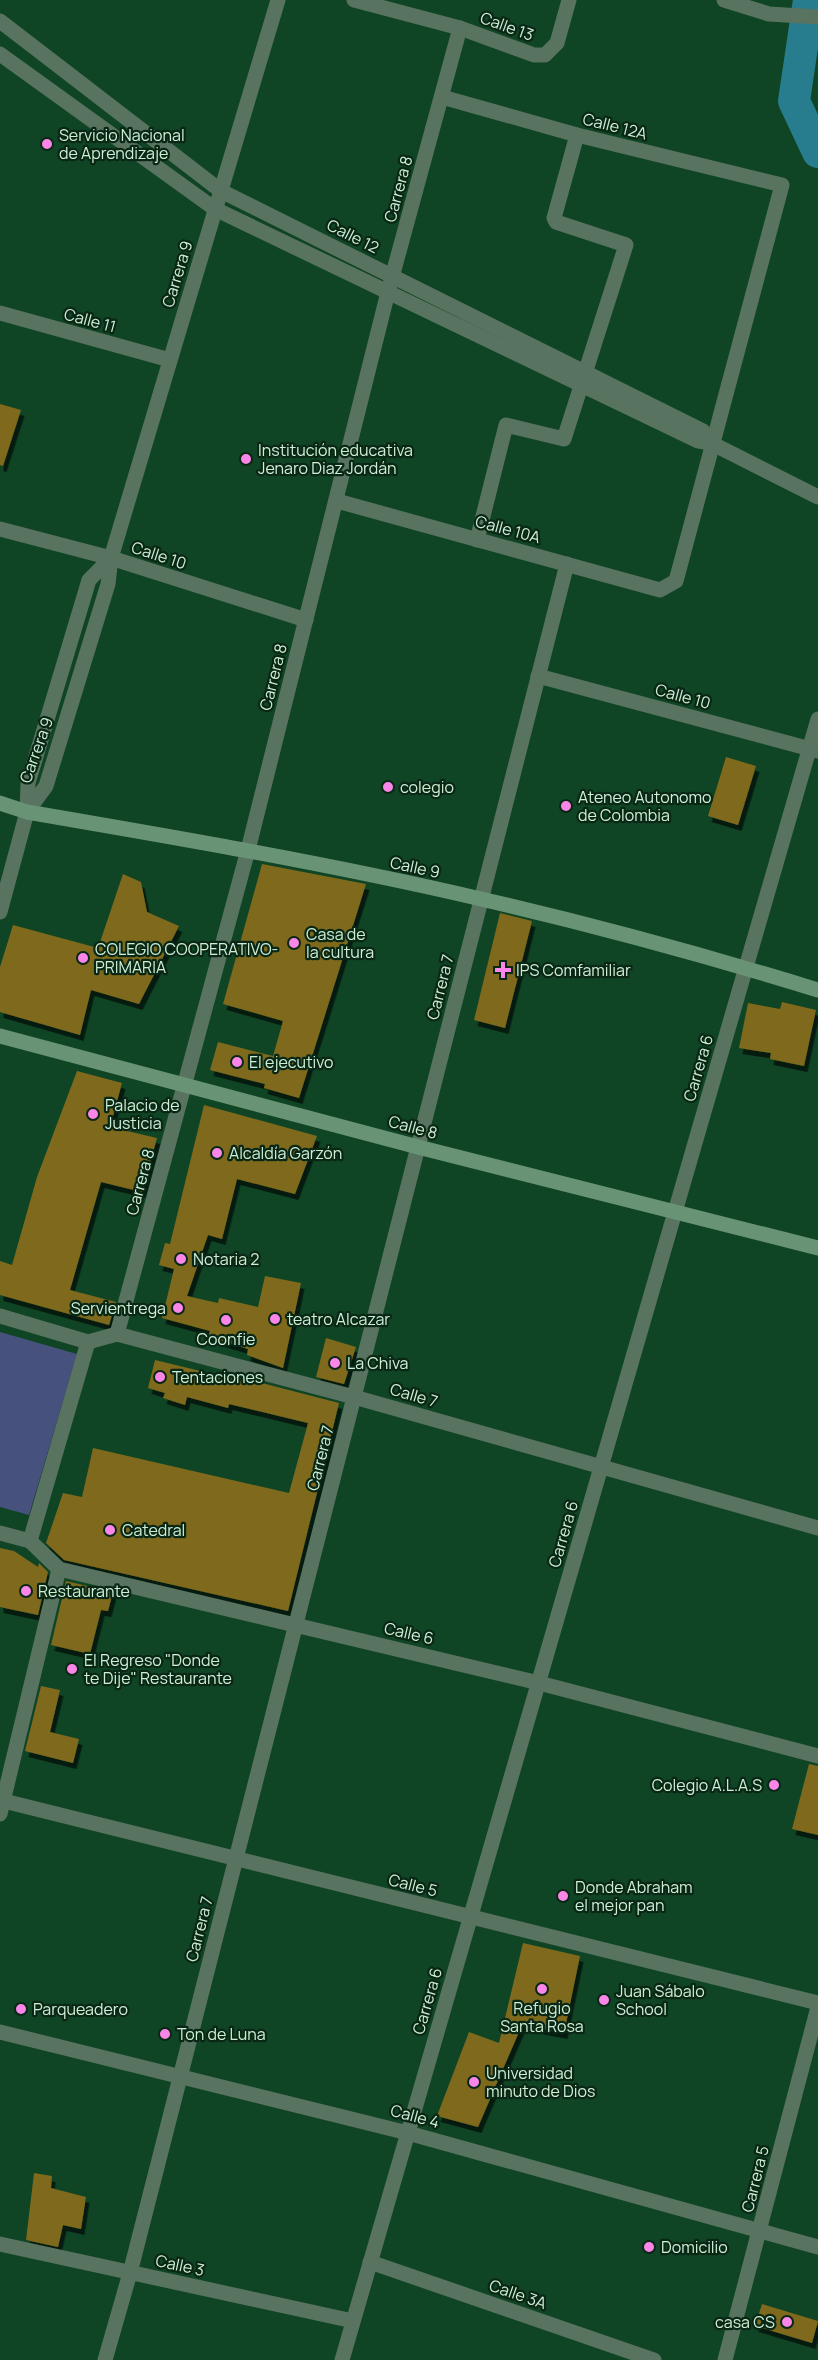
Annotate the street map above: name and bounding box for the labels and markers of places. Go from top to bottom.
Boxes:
place label: Servicio Nacional de Aprendizaje [59,124,185,164]
marker: Servicio Nacional de Aprendizaje [40,137,54,151]
place label: Institución educativa Jenaro Diaz Jordán [258,439,413,479]
marker: Institución educativa Jenaro Diaz Jordán [239,452,253,466]
place label: colegio [400,776,454,798]
marker: colegio [381,780,395,794]
place label: Ateneo Autonomo de Colombia [578,786,712,826]
marker: Ateneo Autonomo de Colombia [559,799,573,813]
place label: Casa de la cultura [306,923,374,963]
marker: Casa de la cultura [287,936,301,950]
place label: COLEGIO COOPERATIVO- PRIMARIA [95,938,278,978]
marker: COLEGIO COOPERATIVO- PRIMARIA [76,951,90,965]
place label: IPS Comfamiliar [516,959,631,981]
marker: IPS Comfamiliar [494,961,512,979]
place label: El ejecutivo [249,1051,334,1073]
marker: El ejecutivo [230,1055,244,1069]
place label: Palacio de Justicia [105,1094,180,1134]
marker: Palacio de Justicia [86,1107,100,1121]
place label: Alcaldía Garzón [229,1142,342,1164]
marker: Alcaldía Garzón [210,1146,224,1160]
place label: Notaria 2 [193,1248,259,1270]
marker: Notaria 2 [174,1252,188,1266]
place label: Servientrega [71,1297,166,1319]
marker: Servientrega [171,1301,185,1315]
place label: teatro Alcazar [287,1308,390,1330]
marker: teatro Alcazar [268,1312,282,1326]
marker: Coonfie [219,1313,233,1327]
place label: Coonfie [197,1328,255,1350]
place label: La Chiva [347,1352,408,1374]
marker: La Chiva [328,1356,342,1370]
place label: Tentaciones [172,1366,263,1388]
marker: Tentaciones [153,1370,167,1384]
place label: Catedral [122,1519,185,1541]
marker: Catedral [103,1523,117,1537]
place label: Restaurante [38,1580,130,1602]
marker: Restaurante [19,1584,33,1598]
place label: El Regreso "Donde te Dije" Restaurante [84,1649,232,1689]
marker: El Regreso "Donde te Dije" Restaurante [65,1662,79,1676]
place label: Colegio A.L.A.S [652,1774,762,1796]
marker: Colegio A.L.A.S [767,1778,781,1792]
place label: Donde Abraham el mejor pan [575,1876,693,1916]
marker: Donde Abraham el mejor pan [556,1889,570,1903]
place label: Juan Sábalo School [616,1980,705,2020]
marker: Refugio Santa Rosa [535,1982,549,1996]
marker: Juan Sábalo School [597,1993,611,2007]
place label: Refugio Santa Rosa [500,1997,584,2037]
place label: Parqueadero [33,1998,128,2020]
marker: Parqueadero [14,2002,28,2016]
place label: Ton de Luna [177,2023,266,2045]
marker: Ton de Luna [158,2027,172,2041]
place label: Universidad minuto de Dios [486,2062,595,2102]
marker: Universidad minuto de Dios [467,2075,481,2089]
place label: Domicilio [661,2236,728,2258]
marker: Domicilio [642,2240,656,2254]
place label: casa CS [715,2311,775,2333]
marker: casa CS [780,2315,794,2329]

